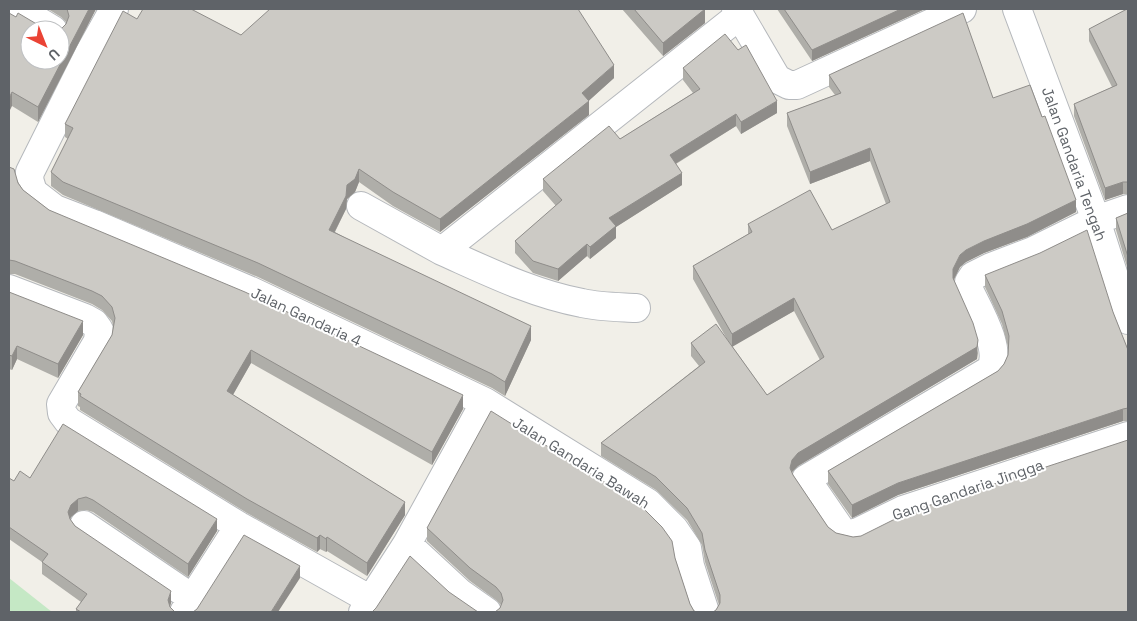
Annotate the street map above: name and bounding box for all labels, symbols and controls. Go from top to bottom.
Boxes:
north arrow [20,20,70,70]
text: U [44,45,63,64]
street label: Jalan Gandaria Tengah [1038,84,1111,244]
street label: Jalan Gandaria 4 [248,283,364,350]
street label: Jalan Gandaria Bawah [509,413,653,513]
street label: Gang Gandaria Jingga [890,455,1046,524]

